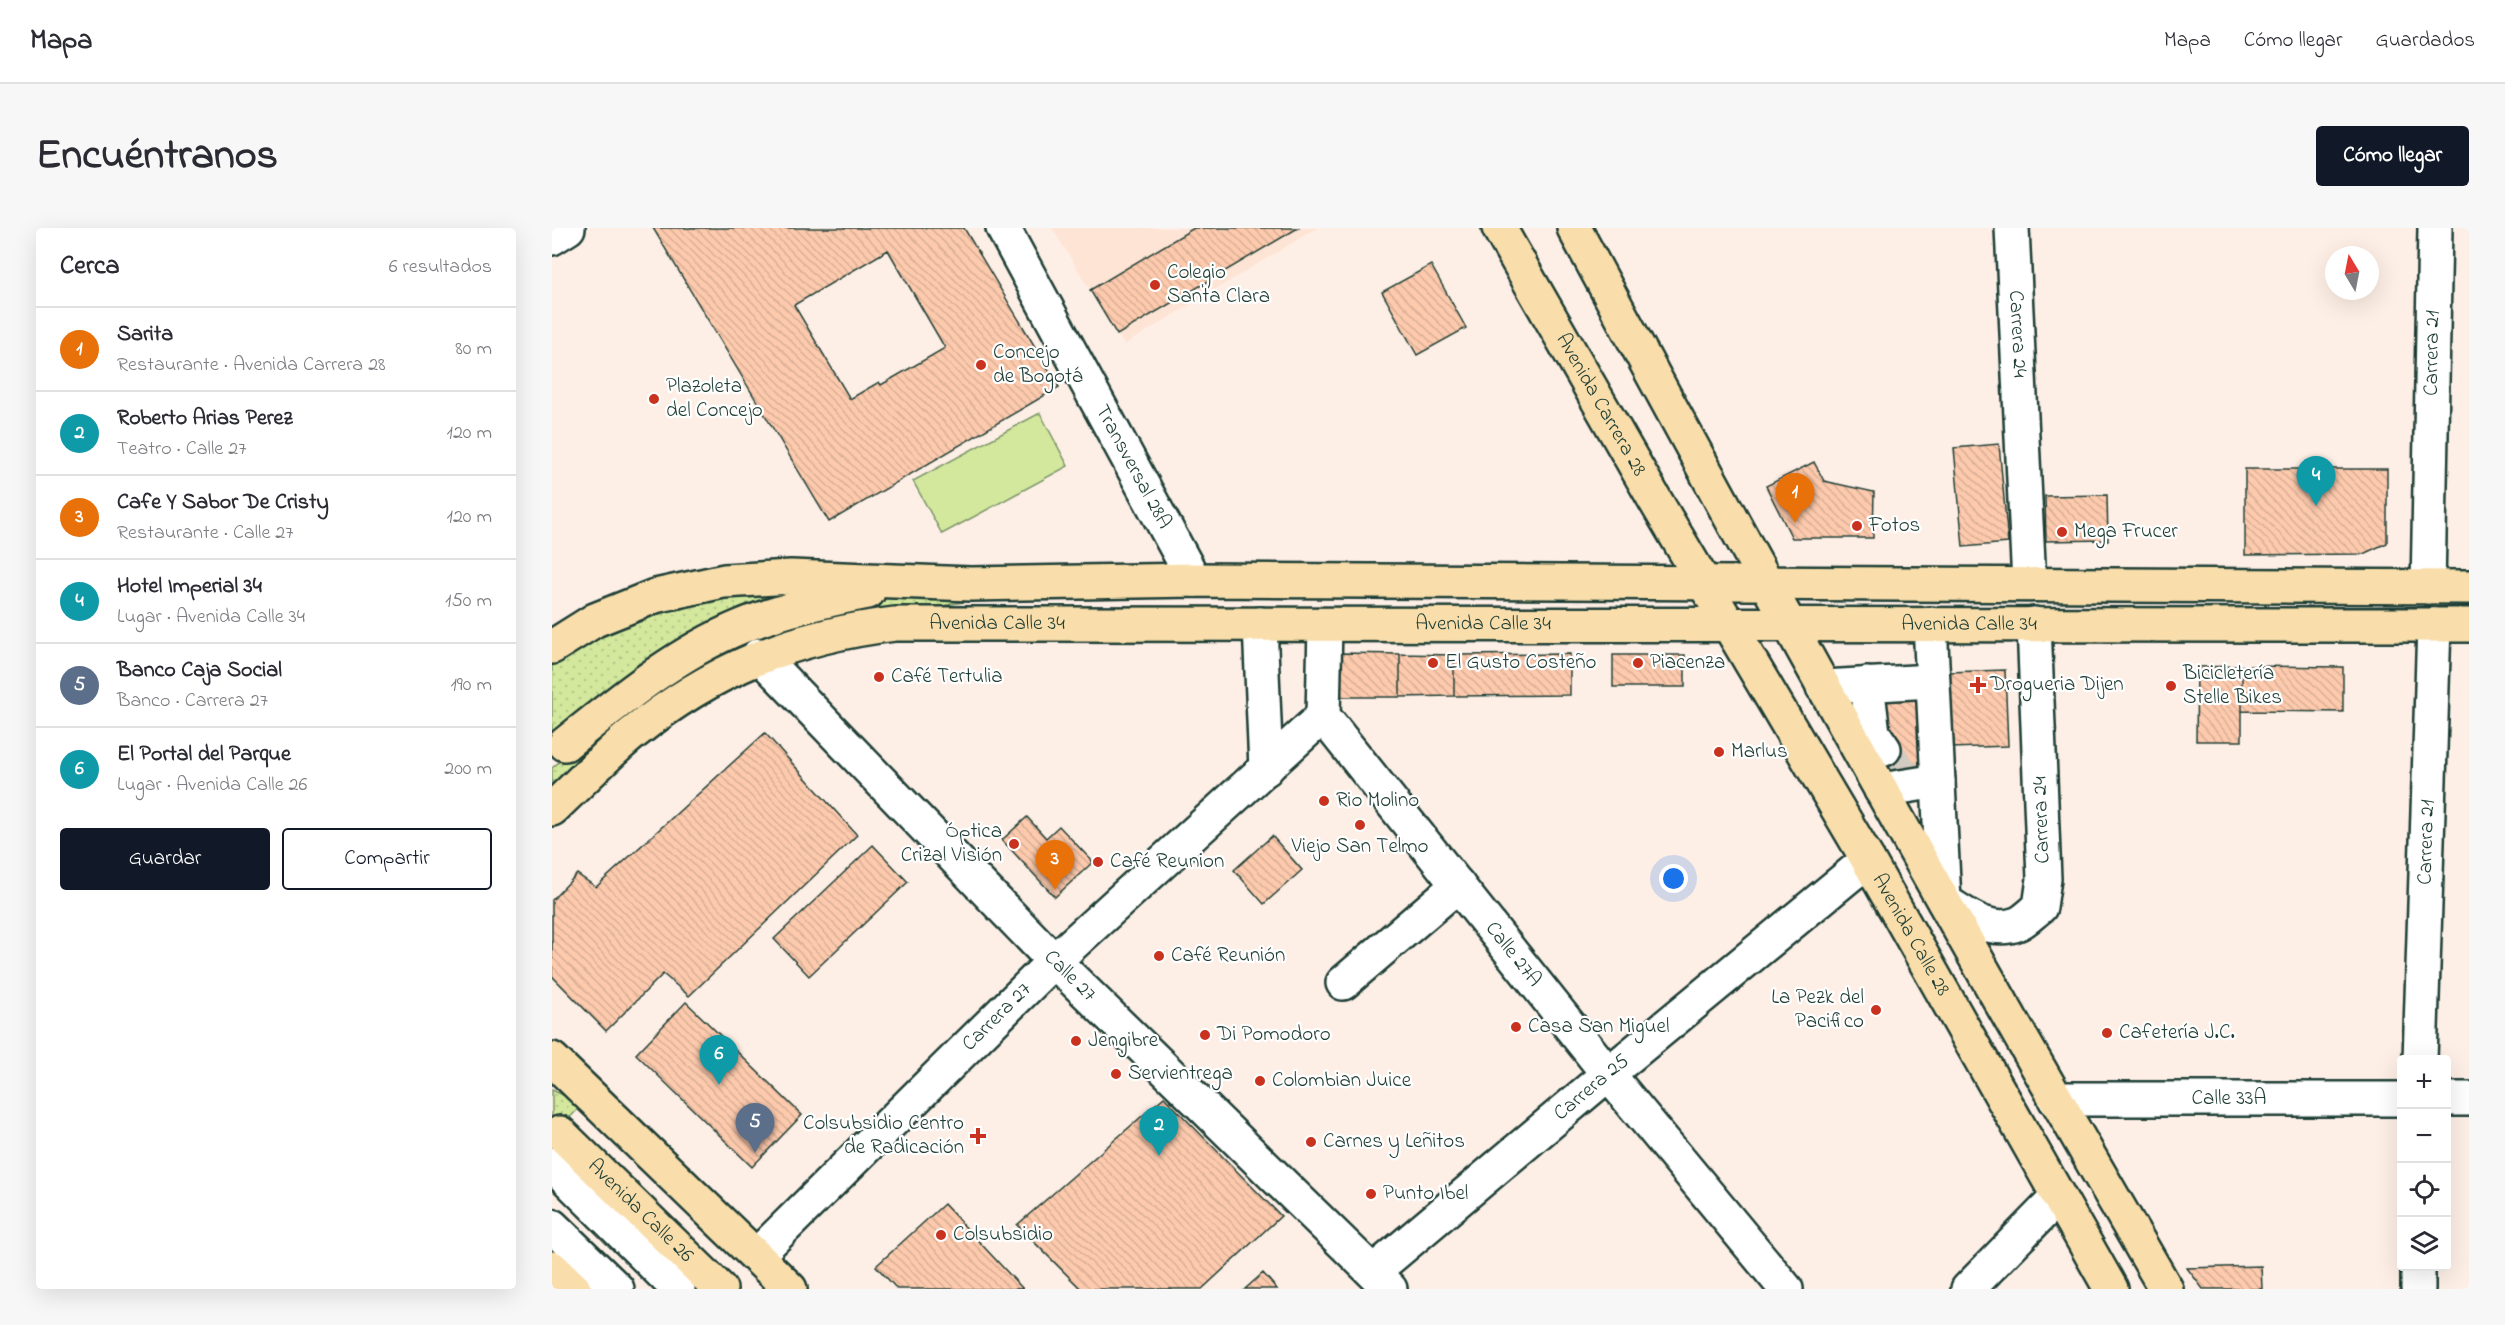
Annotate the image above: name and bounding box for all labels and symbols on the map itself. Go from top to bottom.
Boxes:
north arrow [2325,246,2379,300]
place label: Colegio Santa Clara [1167,258,1270,312]
marker: Colegio Santa Clara [1148,278,1162,292]
street label: Carrera 24 [2000,289,2034,379]
street label: Carrera 21 [2417,310,2448,396]
street label: Avenida Carrera 28 [1548,328,1653,482]
place label: Concejo de Bogotá [993,338,1083,394]
marker: Concejo de Bogotá [974,358,988,372]
place label: Plazoleta del Concejo [666,372,763,426]
marker: Plazoleta del Concejo [647,392,661,406]
street label: Transversal 28A [1087,399,1179,535]
pin: 4 [2296,456,2336,506]
pin: 1 [1776,474,1814,523]
place label: Fotos [1868,511,1920,541]
place label: Mega Frucer [2074,517,2178,549]
marker: Fotos [1850,519,1864,533]
marker: Mega Frucer [2055,525,2069,539]
street label: Avenida Calle 34 [929,609,1065,639]
street label: Avenida Calle 34 [1415,609,1551,639]
street label: Avenida Calle 34 [1901,610,2037,640]
place label: El Gusto Costeño [1445,648,1596,678]
place label: Piacenza [1650,648,1725,678]
marker: El Gusto Costeño [1426,656,1440,670]
marker: Piacenza [1631,656,1645,670]
place label: Bicicletería Stelle Bikes [2182,659,2282,713]
place label: Café Tertulia [891,662,1003,692]
marker: Café Tertulia [872,670,886,684]
place label: Drogueria Dijen [1989,670,2124,702]
marker: Drogueria Dijen [1971,678,1985,692]
marker: Bicicletería Stelle Bikes [2164,679,2178,693]
place label: Marlus [1731,737,1788,767]
marker: Marlus [1712,745,1726,759]
street label: Carrera 24 [2025,775,2059,864]
place label: Rio Molino [1336,786,1419,816]
marker: Rio Molino [1317,794,1331,808]
street label: Carrera 21 [2411,799,2443,885]
place label: Óptica Crizal Visión [901,817,1002,871]
marker: Viejo San Telmo [1353,818,1367,832]
place label: Viejo San Telmo [1290,832,1429,862]
marker: Óptica Crizal Visión [1007,837,1021,851]
pin: 3 [1036,840,1074,890]
place label: Café Reunion [1110,847,1224,877]
marker: Café Reunion [1091,855,1105,869]
your location [1659,864,1688,893]
street label: Avenida Calle 28 [1864,868,1957,1002]
street label: Calle 27A [1477,915,1549,994]
place label: Café Reunión [1171,941,1285,971]
street label: Calle 27 [1036,943,1103,1010]
marker: Café Reunión [1152,949,1166,963]
street label: Carrera 27 [956,976,1039,1059]
place label: La Pezk del Pacifico [1771,983,1864,1037]
marker: La Pezk del Pacifico [1869,1003,1883,1017]
place label: Casa San Miguel [1528,1012,1669,1044]
place label: Cafetería J.C. [2119,1018,2235,1048]
place label: Di Pomodoro [1216,1020,1331,1050]
marker: Casa San Miguel [1509,1020,1523,1034]
place label: Jengibre [1088,1026,1159,1058]
marker: Cafetería J.C. [2100,1026,2114,1040]
marker: Di Pomodoro [1198,1028,1212,1042]
marker: Jengibre [1069,1034,1083,1048]
pin: 6 [700,1036,738,1085]
street label: Carrera 25 [1547,1047,1636,1128]
place label: Servientrega [1128,1059,1233,1091]
place label: Colombian Juice [1272,1066,1412,1096]
marker: Servientrega [1109,1067,1123,1081]
marker: Colombian Juice [1253,1074,1267,1088]
street label: Calle 33A [2192,1084,2266,1114]
pin: 5 [736,1104,774,1153]
pin: 2 [1140,1106,1178,1156]
place label: Colsubsidio Centro de Radicación [803,1109,964,1163]
marker: Colsubsidio Centro de Radicación [969,1127,987,1145]
place label: Carnes y Leñitos [1323,1127,1465,1159]
marker: Carnes y Leñitos [1304,1135,1318,1149]
street label: Avenida Calle 26 [580,1152,700,1270]
place label: Punto Ibel [1383,1179,1468,1209]
marker: Punto Ibel [1364,1187,1378,1201]
place label: Colsubsidio [953,1220,1053,1250]
marker: Colsubsidio [934,1228,948,1242]

